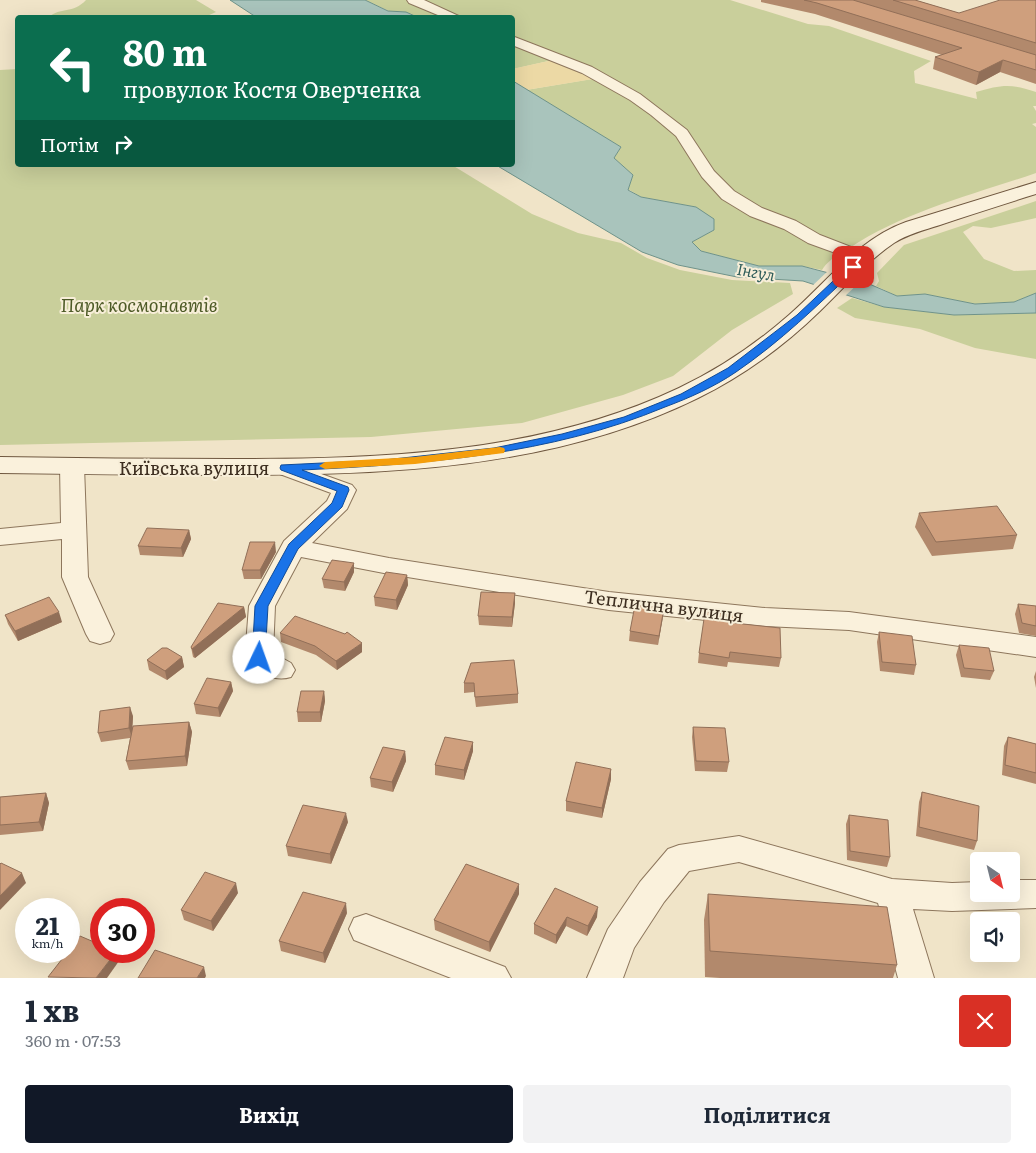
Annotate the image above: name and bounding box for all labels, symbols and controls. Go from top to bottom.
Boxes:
text: 80 m [123,25,207,77]
icon: left [40,35,105,100]
text: провулок Костя Оверченка [123,72,421,105]
text: Потім [40,130,99,158]
icon: right [109,130,137,158]
pin [832,246,874,288]
icon: arrive [839,253,867,281]
water label: Інгул [735,256,777,286]
park label: Парк космонавтів [61,291,217,318]
street label: Київська вулиця [119,454,269,481]
street label: Теплична вулиця [583,582,745,628]
position arrow [232,631,284,683]
north arrow [970,852,1020,902]
map controls [970,852,1020,962]
speed limit sign: 30 [90,898,155,963]
text: 21 [36,906,59,943]
button: sound [970,912,1020,962]
text: km/h [32,934,63,952]
text: 1 хв [25,987,79,1031]
button: close [959,995,1011,1047]
text: 360 m · 07:53 [25,1028,121,1052]
button: Вихід [25,1085,513,1143]
button: Поділитися [523,1085,1011,1143]

